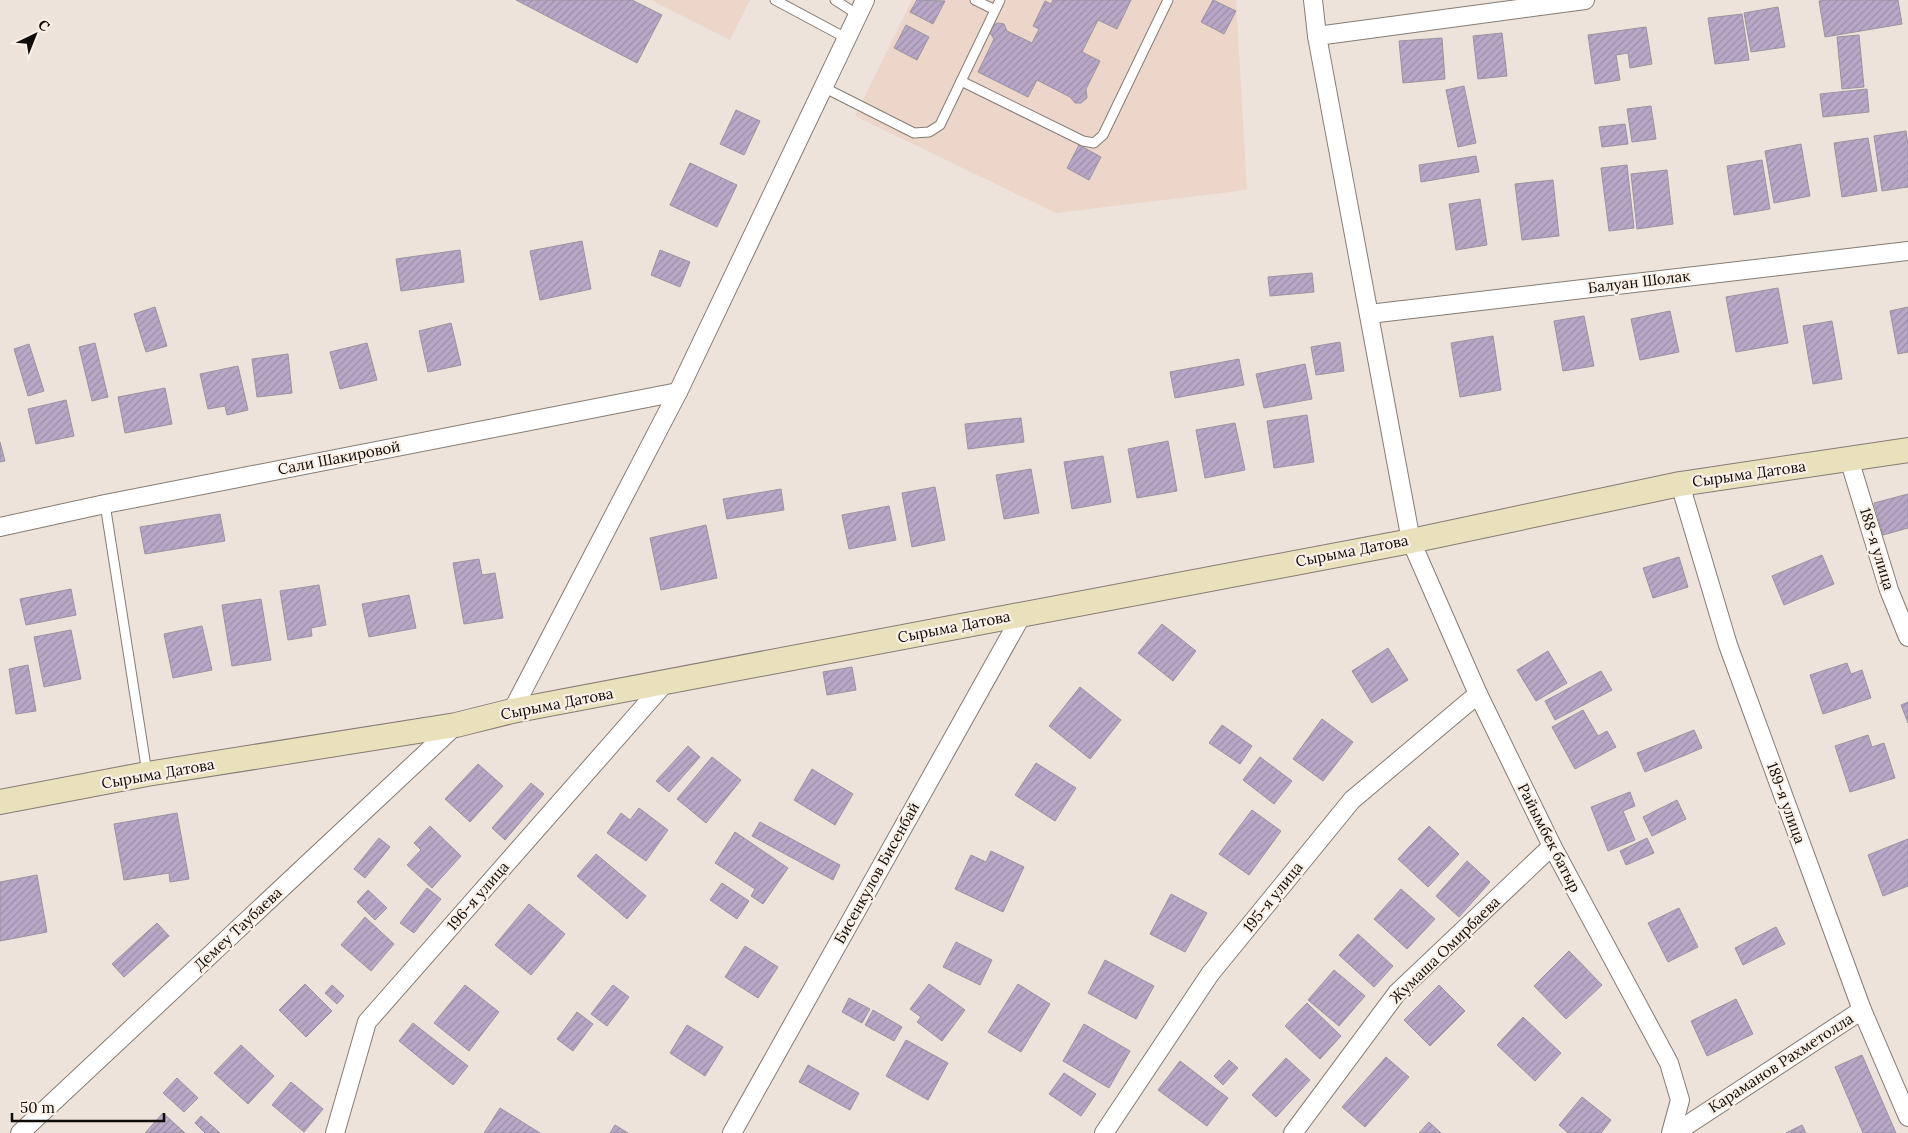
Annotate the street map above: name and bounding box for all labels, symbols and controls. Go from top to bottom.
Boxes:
north arrow [10,10,60,60]
text: С [34,16,54,36]
street label: Балуан Шолак [1587,266,1691,297]
street label: Сали Шакировой [276,436,402,479]
street label: Сырыма Датова [1691,456,1807,491]
street label: 188-я улица [1856,505,1899,592]
street label: Сырыма Датова [1294,530,1410,571]
street label: Сырыма Датова [896,606,1012,647]
street label: Сырыма Датова [499,683,615,724]
street label: Сырыма Датова [100,754,216,793]
street label: 189-я улица [1763,760,1810,846]
street label: Райымбек батыр [1514,780,1585,896]
street label: Бисенкулов Бисенбай [830,799,923,947]
street label: 196-я улица [442,857,513,934]
street label: 195-я улица [1239,858,1307,936]
street label: Демеу Таубаева [190,883,286,974]
street label: Жумаша Омирбаева [1386,892,1504,1007]
street label: Караманов Рахметолла [1705,1008,1857,1117]
scale bar [12,1090,165,1122]
text: 50 m [20,1098,55,1117]

